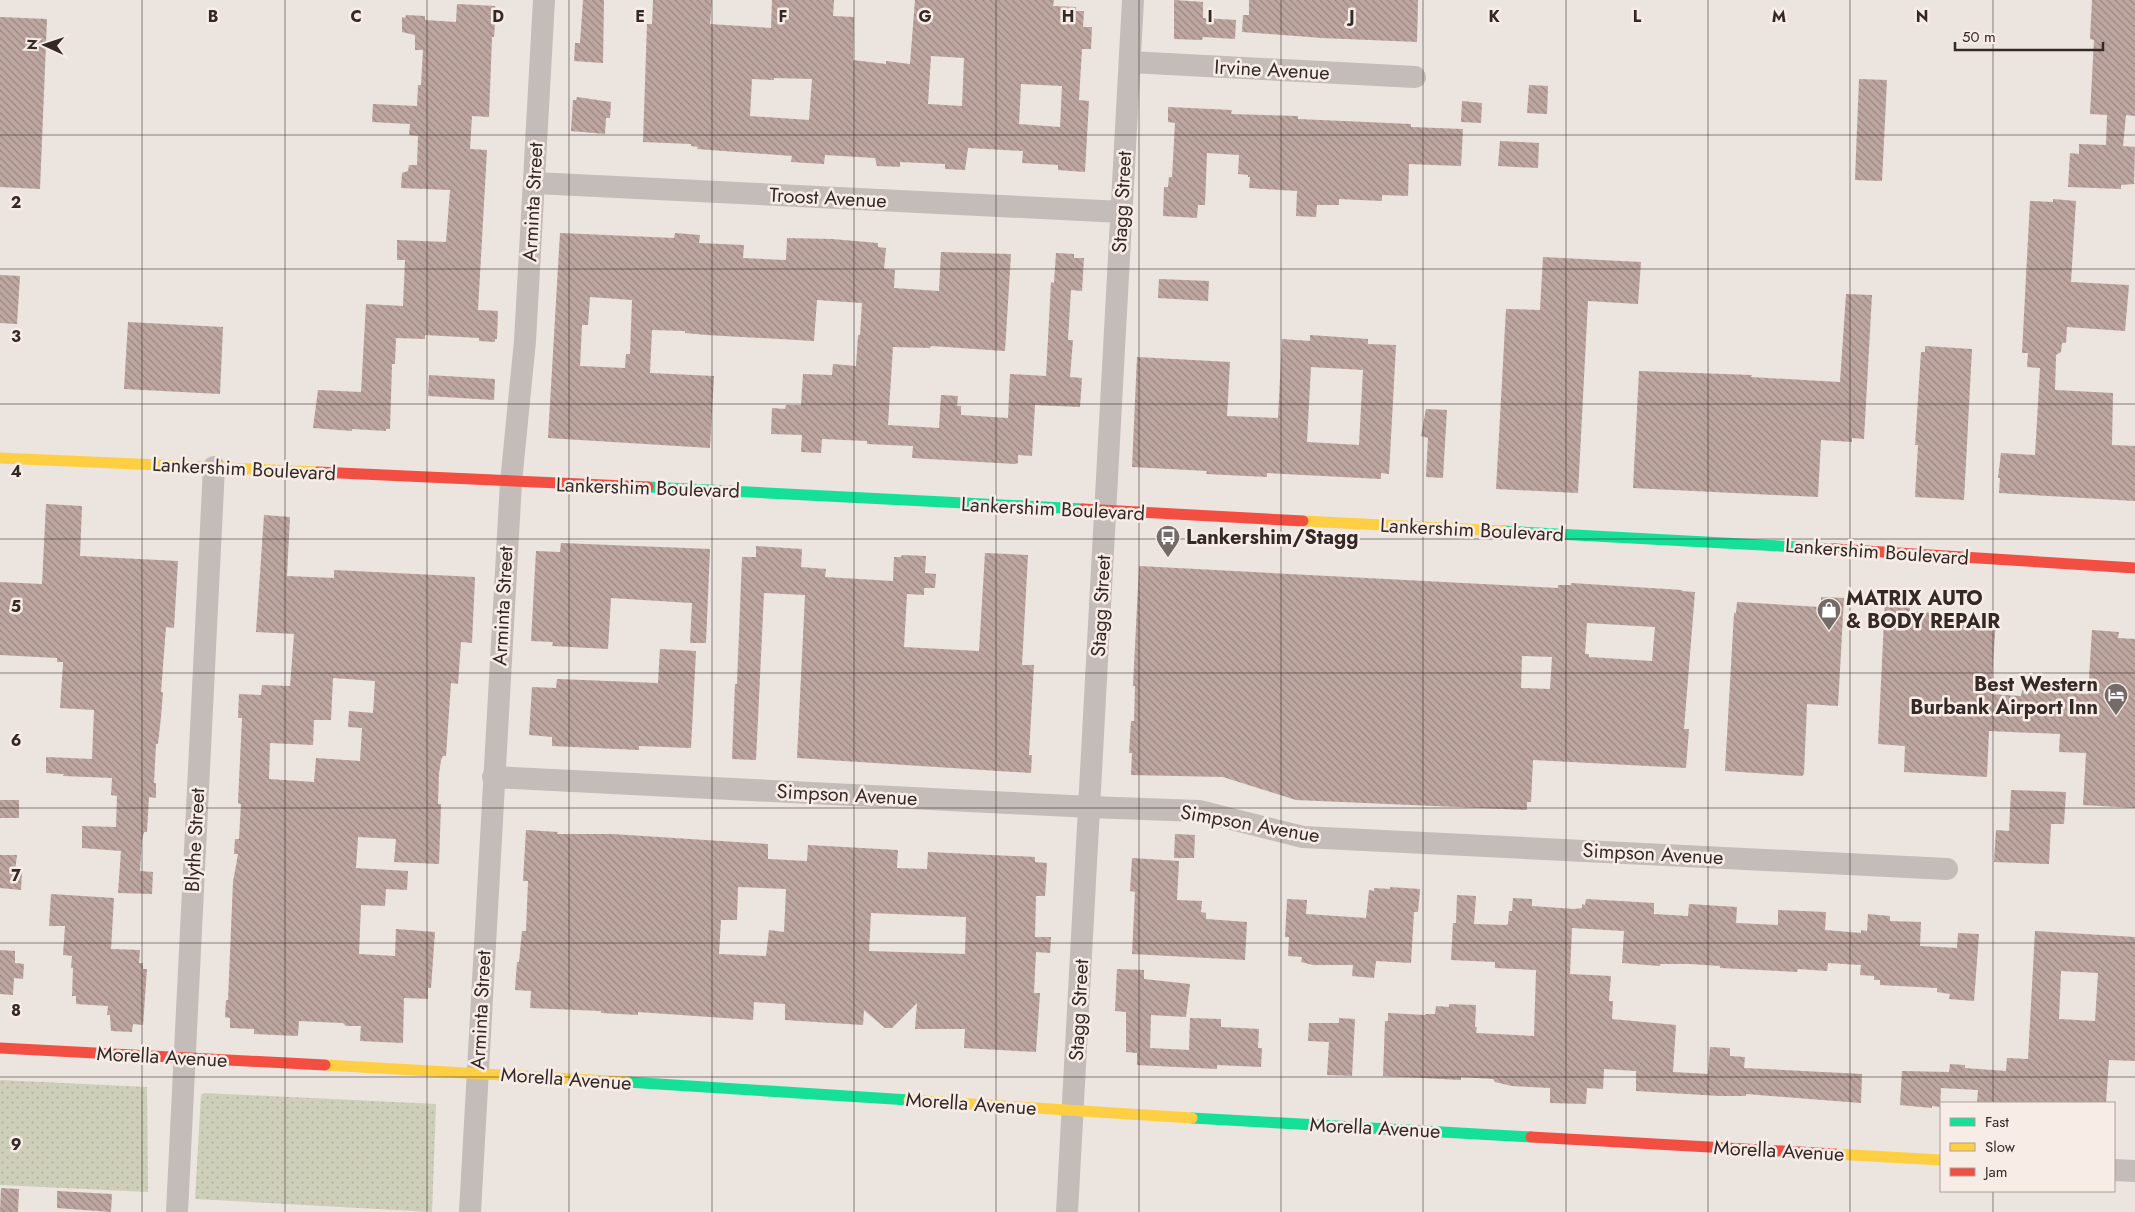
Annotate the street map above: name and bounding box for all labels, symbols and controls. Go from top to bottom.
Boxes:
text: B [208,5,218,28]
text: C [350,5,362,28]
text: D [492,5,504,28]
text: E [635,5,645,28]
text: F [779,5,787,28]
text: G [918,5,932,28]
text: H [1062,5,1074,28]
text: I [1207,5,1213,28]
text: J [1346,5,1355,28]
text: K [1488,5,1500,28]
text: L [1633,5,1642,28]
text: M [1772,5,1786,28]
text: N [1916,5,1928,28]
north arrow [20,20,70,70]
scale bar [1955,20,2102,52]
text: 50 m [1962,26,1996,48]
text: N [22,38,42,50]
street label: Irvine Avenue [1214,52,1330,88]
street label: Arminta Street [515,141,551,262]
street label: Stagg Street [1105,150,1139,254]
street label: Troost Avenue [769,180,887,216]
text: 2 [11,191,21,214]
text: 3 [11,325,21,348]
street label: Lankershim Boulevard [151,450,337,488]
text: 4 [10,460,22,483]
street label: Lankershim Boulevard [556,470,740,506]
street label: Lankershim Boulevard [960,490,1146,528]
street label: Lankershim Boulevard [1379,511,1565,549]
place label: Lankershim/Stagg [1186,523,1358,552]
bus stop icon: Lankershim/Stagg [1155,524,1181,558]
street label: Lankershim Boulevard [1784,531,1970,573]
street label: Arminta Street [485,545,521,666]
street label: Stagg Street [1084,554,1118,658]
place label: MATRIX AUTO & BODY REPAIR [1846,584,2000,636]
text: 5 [11,595,21,618]
shop icon: MATRIX AUTO & BODY REPAIR [1816,597,1842,631]
place label: Best Western Burbank Airport Inn [1910,670,2098,722]
hotel icon: Best Western Burbank Airport Inn [2103,682,2129,716]
text: 6 [11,729,21,752]
street label: Simpson Avenue [776,777,918,813]
street label: Blythe Street [178,787,212,893]
street label: Simpson Avenue [1178,797,1322,851]
street label: Simpson Avenue [1582,836,1724,872]
text: 7 [11,864,21,887]
street label: Arminta Street [463,949,499,1070]
street label: Stagg Street [1062,958,1096,1062]
text: 8 [11,999,21,1022]
street label: Morella Avenue [96,1039,228,1075]
street label: Morella Avenue [500,1060,632,1098]
street label: Morella Avenue [905,1085,1037,1123]
legend [1940,1102,2115,1192]
street label: Morella Avenue [1309,1110,1441,1146]
text: Fast [1985,1111,2009,1133]
text: 9 [11,1133,21,1156]
street label: Morella Avenue [1713,1133,1845,1169]
text: Slow [1985,1136,2016,1158]
text: Jam [1983,1161,2008,1183]

